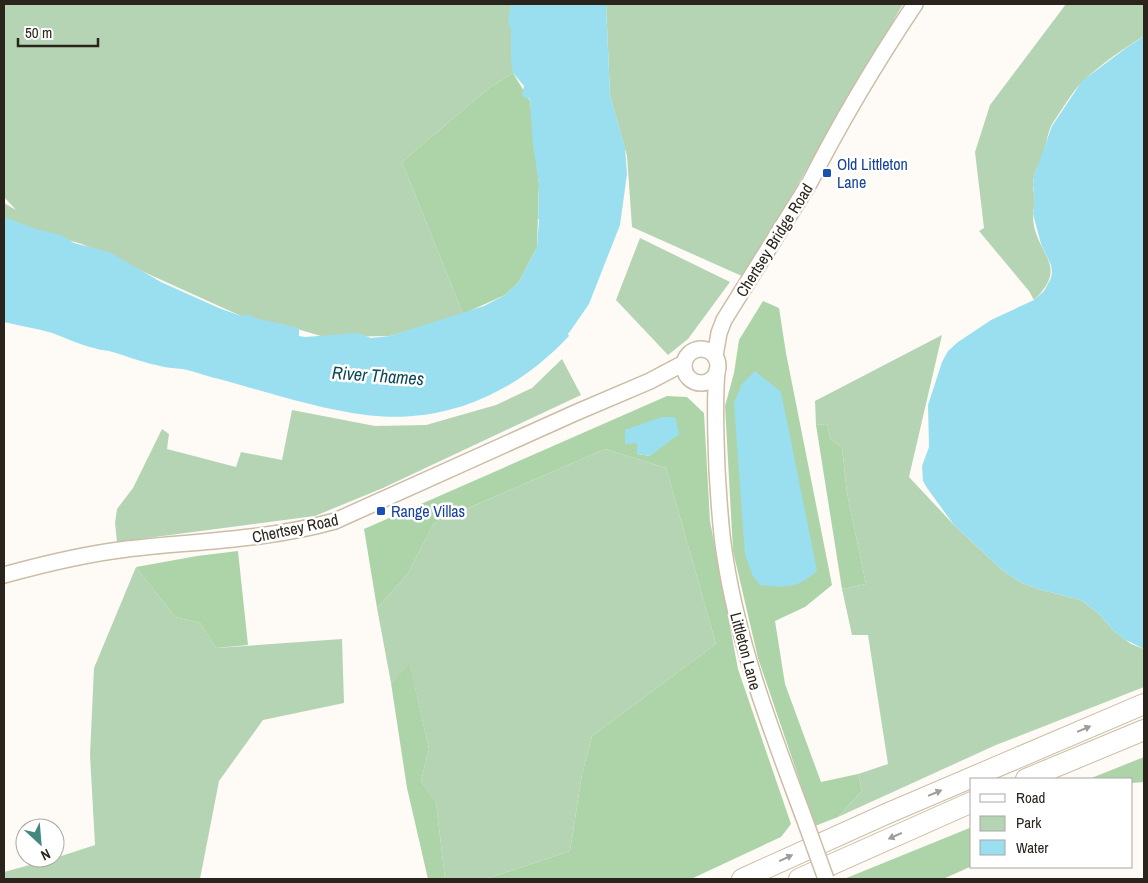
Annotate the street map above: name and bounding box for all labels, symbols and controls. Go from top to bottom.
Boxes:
scale bar [18,15,98,47]
text: 50 m [25,22,52,43]
place label: Old Littleton Lane [837,153,908,193]
marker: Old Littleton Lane [821,167,833,179]
street label: Chertsey Bridge Road [730,179,818,301]
water label: River Thames [331,360,425,391]
place label: Range Villas [391,500,465,522]
marker: Range Villas [375,505,387,517]
street label: Chertsey Road [250,508,340,548]
street label: Littleton Lane [725,610,767,692]
one-way arrow [1077,725,1092,733]
legend [970,778,1133,868]
text: Road [1016,787,1045,808]
one-way arrow [928,789,942,797]
text: Park [1016,812,1042,833]
north arrow [15,818,65,868]
one-way arrow [888,832,902,840]
text: Water [1016,837,1048,858]
text: N [38,845,53,865]
one-way arrow [779,854,793,862]

